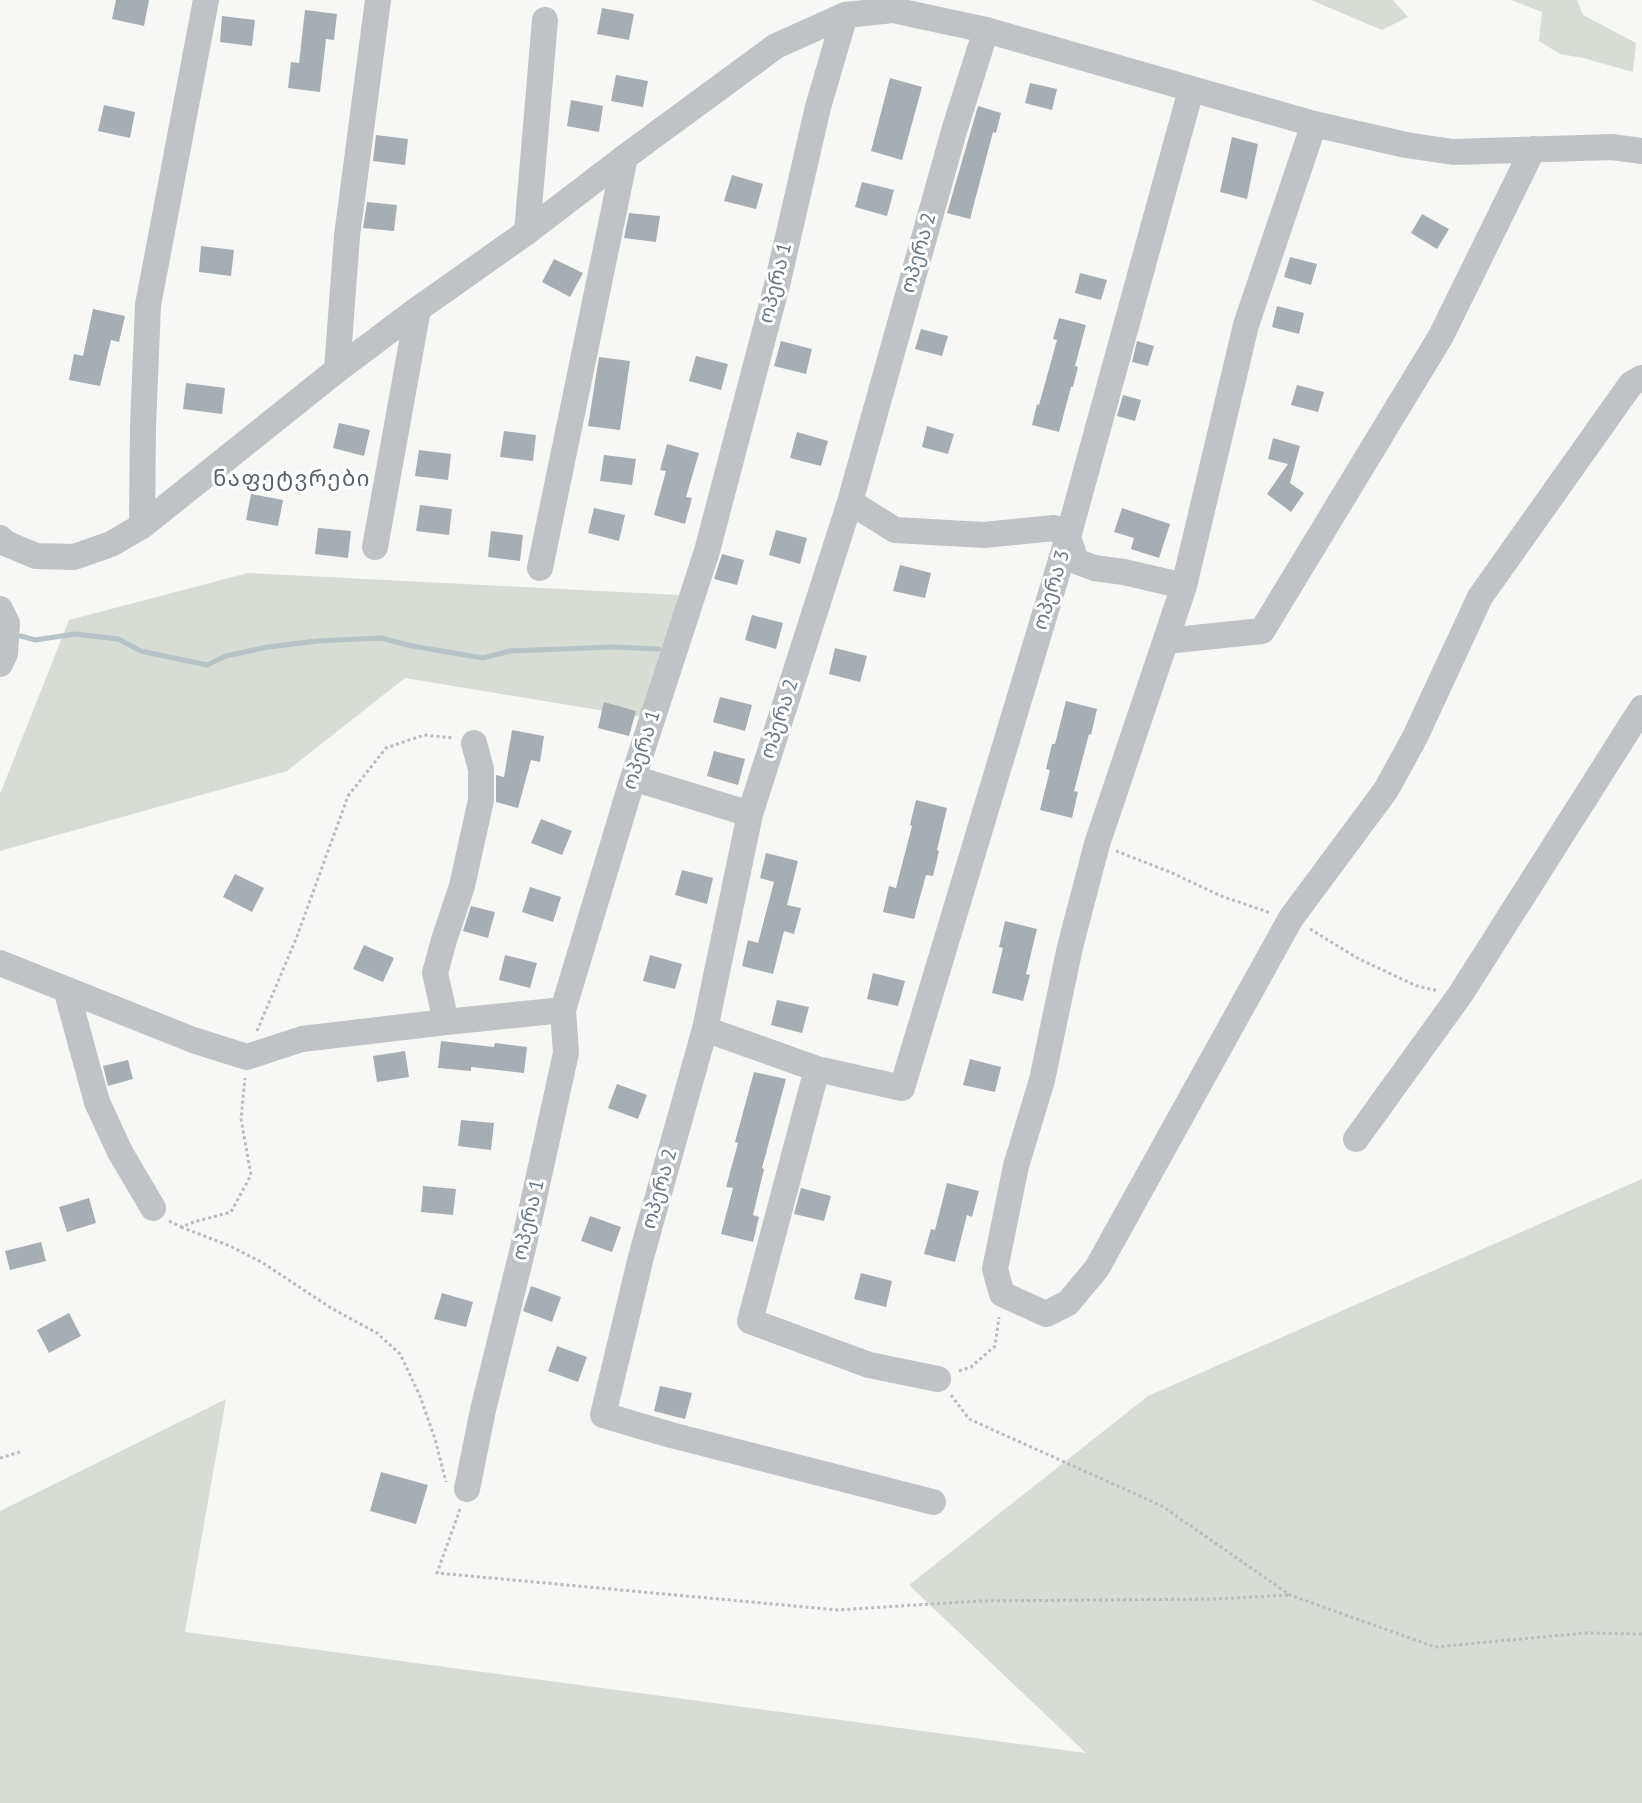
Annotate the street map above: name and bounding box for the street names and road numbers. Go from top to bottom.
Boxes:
street label: ოპერა 2 [896,210,942,296]
street label: ოპერა 1 [754,240,798,326]
street label: ოპერა 3 [1029,547,1075,633]
street label: ოპერა 2 [756,676,804,762]
street label: ოპერა 1 [618,707,666,793]
street label: ოპერა 2 [637,1146,683,1232]
street label: ოპერა 1 [508,1177,550,1263]

